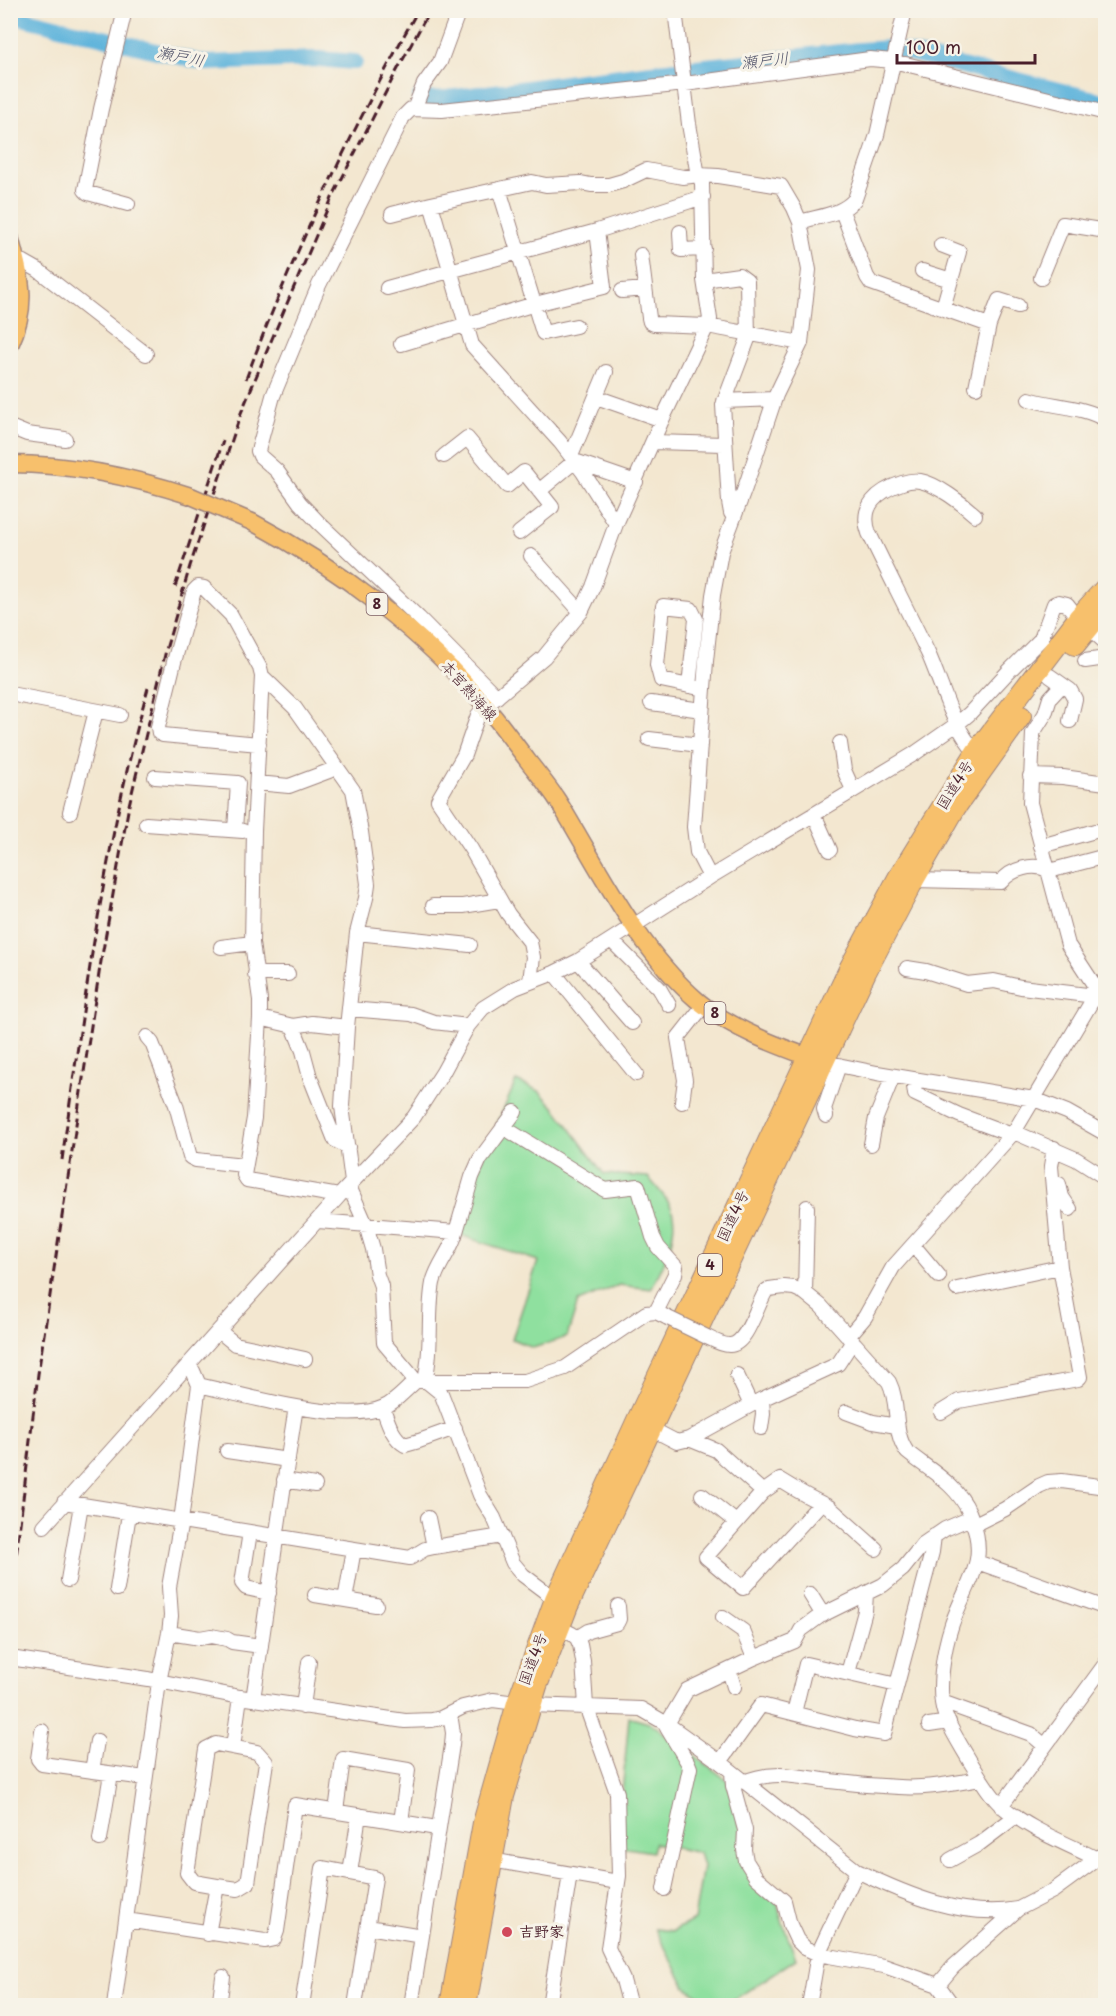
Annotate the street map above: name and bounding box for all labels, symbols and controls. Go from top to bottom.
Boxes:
scale bar [897,27,1035,65]
text: 100 m [906,33,961,60]
water label: 瀬戸川 [155,38,207,72]
water label: 瀬戸川 [740,45,790,73]
road number: 8 [366,593,388,615]
street label: 本宮熱海線 [436,654,504,726]
street label: 国道4号 [929,755,978,814]
road number: 8 [704,1002,726,1024]
street label: 国道4号 [710,1186,754,1245]
road number: 4 [698,1254,722,1276]
street label: 国道4号 [511,1629,552,1688]
place label: 吉野家 [519,1919,564,1942]
marker: 吉野家 [500,1925,514,1939]

